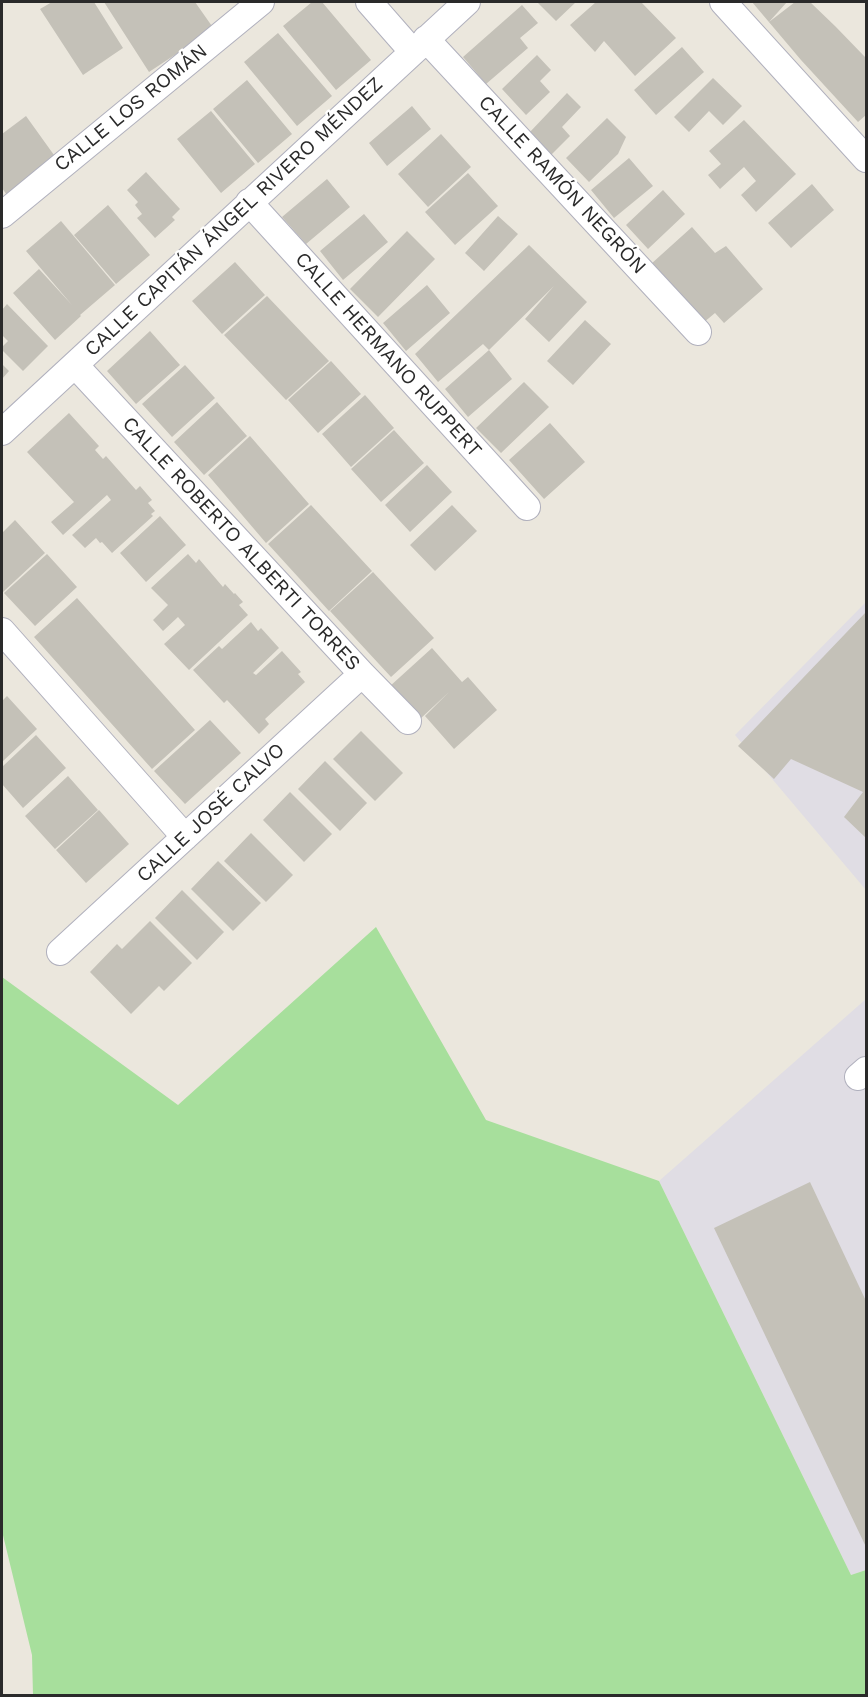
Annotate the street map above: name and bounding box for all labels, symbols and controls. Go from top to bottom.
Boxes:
street label: CALLE LOS ROMÁN [50,39,212,177]
street label: CALLE CAPITÁN ÁNGEL RIVERO MÉNDEZ [80,72,388,362]
street label: CALLE RAMÓN NEGRÓN [473,91,651,279]
street label: CALLE HERMANO RUPPERT [290,248,486,462]
street label: CALLE ROBERTO ALBERTI TORRES [117,412,365,676]
street label: CALLE JOSÉ CALVO [132,738,290,888]

